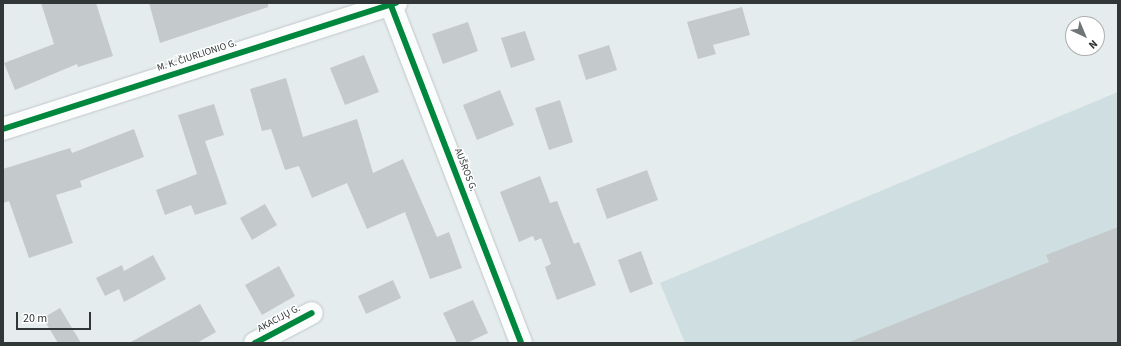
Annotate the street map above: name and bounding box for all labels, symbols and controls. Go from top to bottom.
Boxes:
north arrow [1065,16,1105,56]
text: N [1085,36,1101,52]
street label: M. K. ČIURLIONIO G. [156,37,238,75]
street label: AUŠROS G. [451,147,479,193]
street label: AKACIJŲ G. [256,303,302,335]
scale bar [18,304,93,330]
text: 20 m [23,310,47,327]

